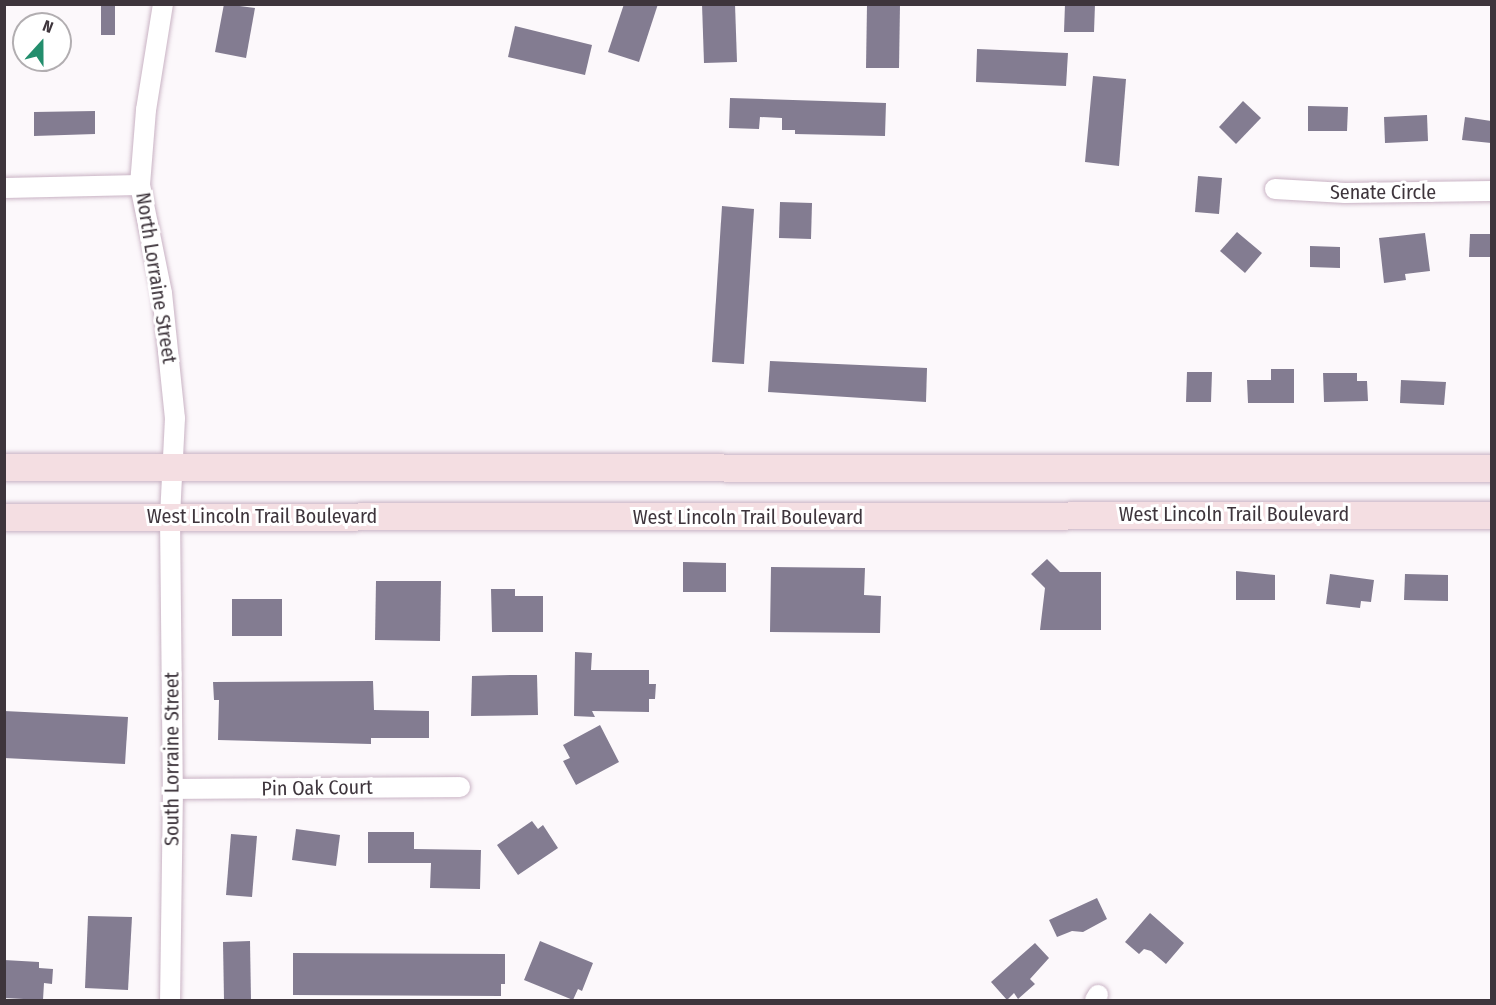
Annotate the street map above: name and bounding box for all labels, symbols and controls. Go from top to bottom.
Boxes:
north arrow [12,12,72,72]
text: N [40,16,56,37]
street label: Senate Circle [1330,180,1436,204]
street label: North Lorraine Street [131,191,181,365]
street label: West Lincoln Trail Boulevard [1119,502,1349,526]
street label: West Lincoln Trail Boulevard [147,504,377,528]
street label: West Lincoln Trail Boulevard [633,505,863,529]
street label: South Lorraine Street [160,672,184,846]
street label: Pin Oak Court [261,775,373,801]

